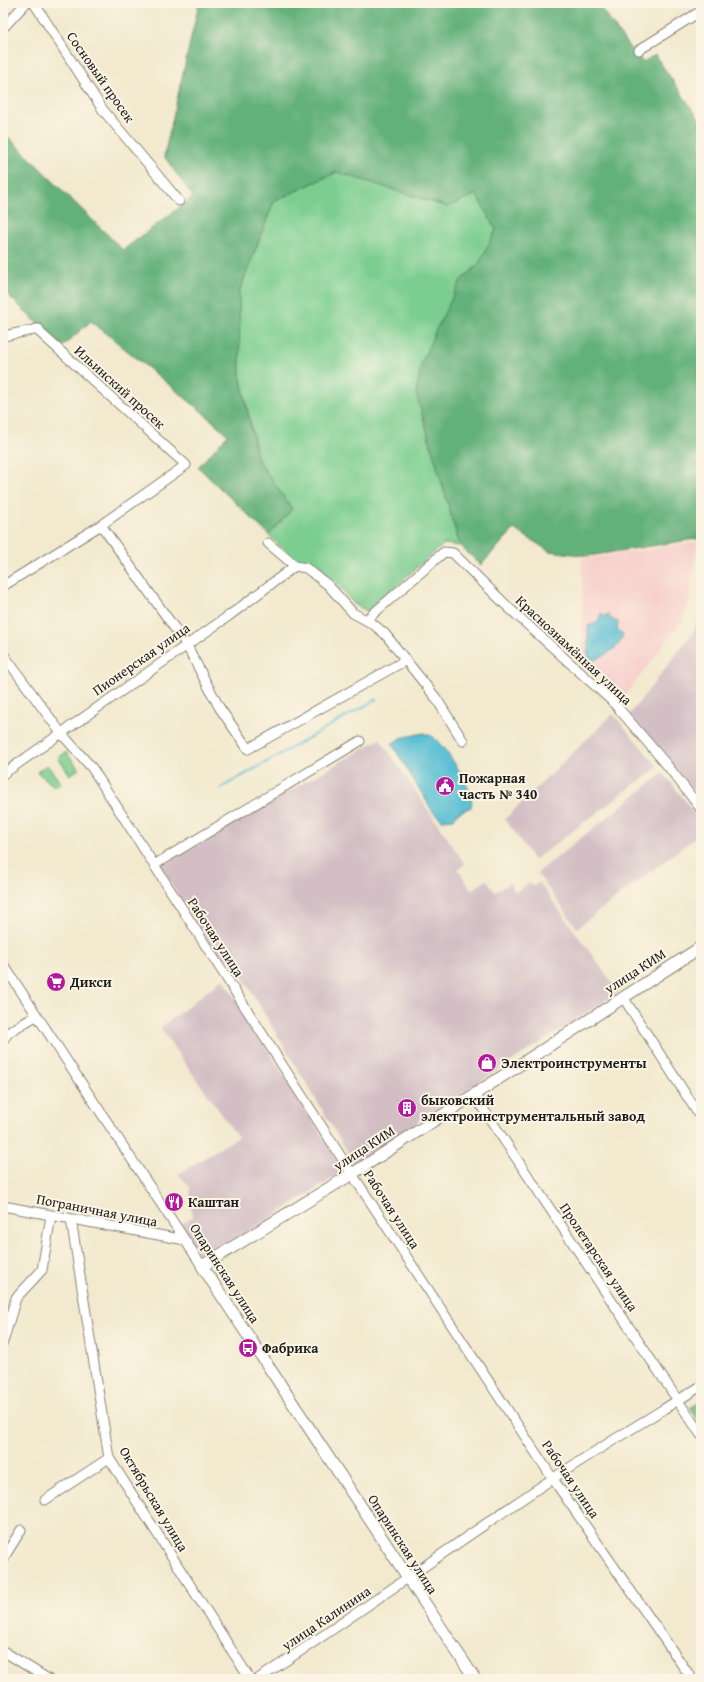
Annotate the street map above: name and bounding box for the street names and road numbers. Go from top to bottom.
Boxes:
street label: Сосновый просек [62,27,140,127]
street label: Ильинский просек [70,341,170,434]
street label: Краснознамённая улица [511,591,637,710]
street label: Пионерская улица [88,618,194,700]
street label: Рабочая улица [183,894,249,981]
street label: улица КИМ [599,944,670,999]
street label: улица КИМ [328,1121,399,1176]
street label: Рабочая улица [359,1166,425,1253]
street label: Пограничная улица [35,1188,160,1232]
street label: Пролетарская улица [555,1199,643,1316]
street label: Опаринская улица [185,1219,265,1327]
street label: Рабочая улица [537,1436,605,1522]
street label: Октябрьская улица [115,1443,193,1556]
street label: Опаринская улица [363,1490,443,1598]
street label: улица Калинина [277,1581,375,1656]

